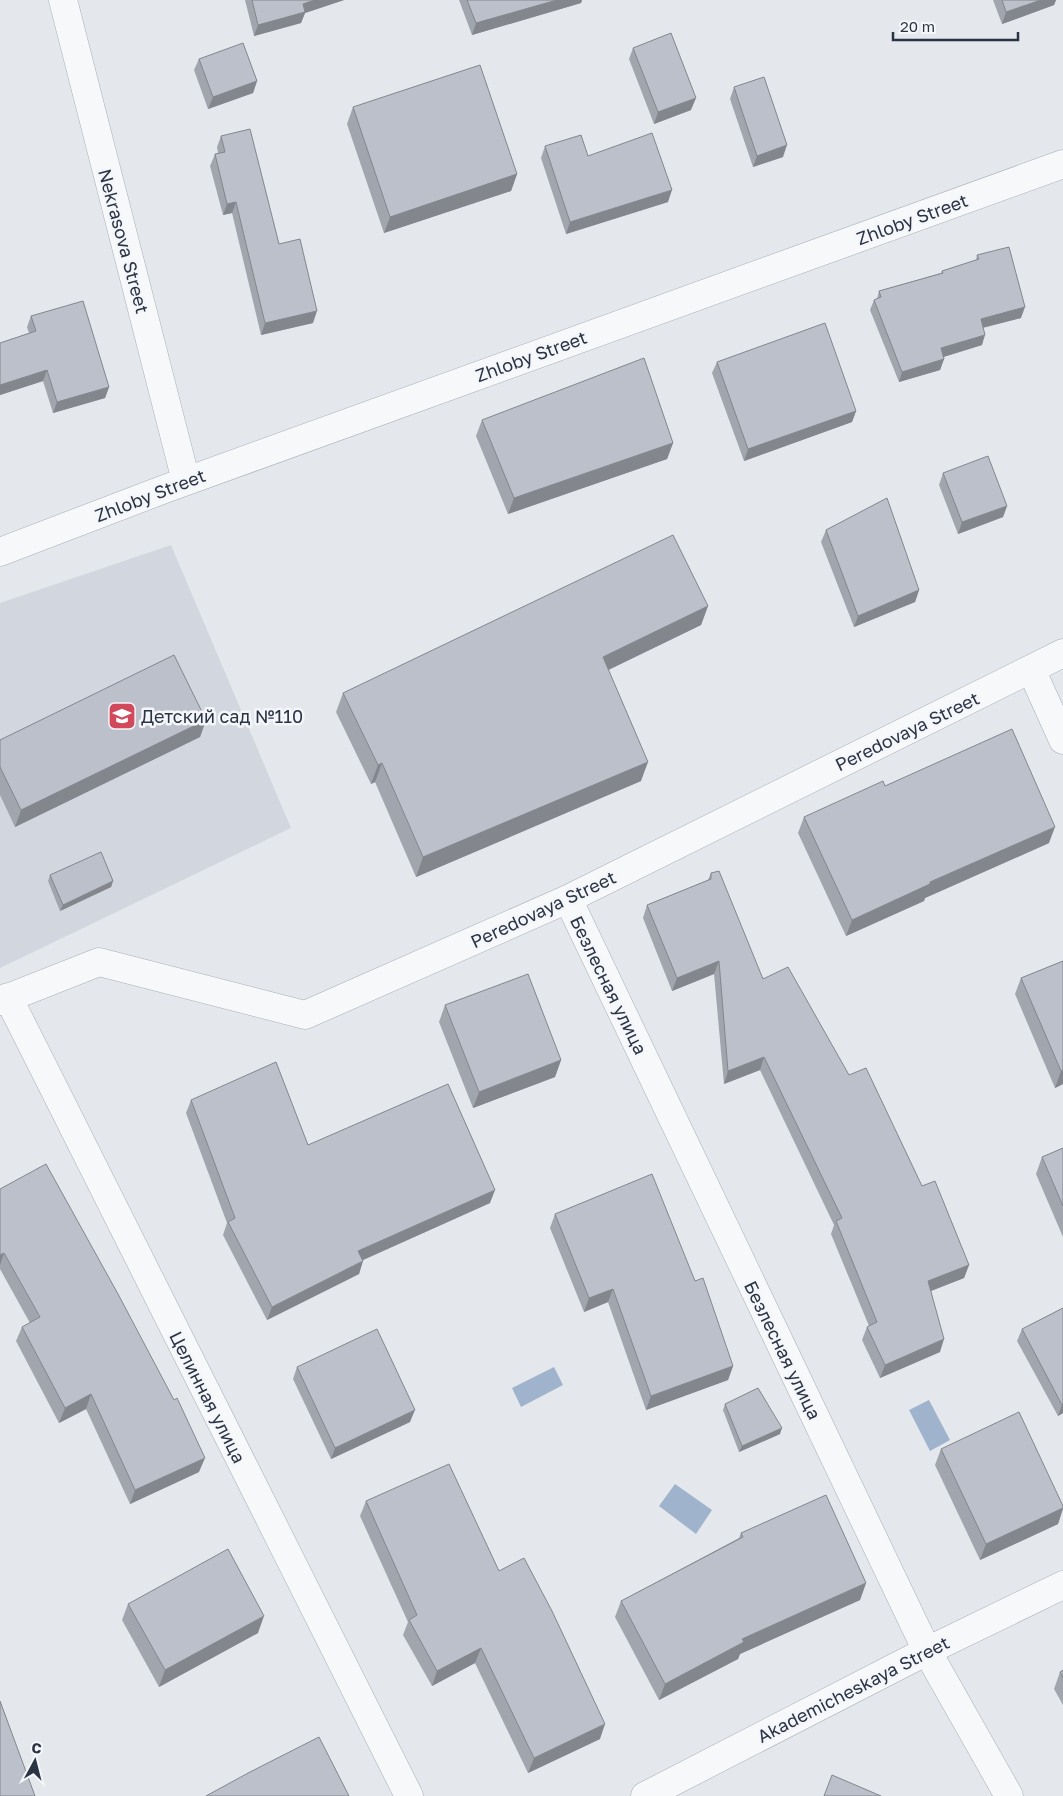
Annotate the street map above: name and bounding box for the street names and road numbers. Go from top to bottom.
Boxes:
street label: Nekrasova Street [94,166,154,316]
street label: Zhloby Street [853,189,971,249]
street label: Zhloby Street [472,326,590,386]
street label: Zhloby Street [92,464,208,526]
street label: Peredovaya Street [831,687,983,775]
street label: Peredovaya Street [467,866,619,952]
street label: Безлесная улица [566,912,652,1058]
street label: Безлесная улица [740,1277,826,1423]
street label: Целинная улица [165,1327,251,1467]
street label: Akademicheskaya Street [753,1631,953,1747]

